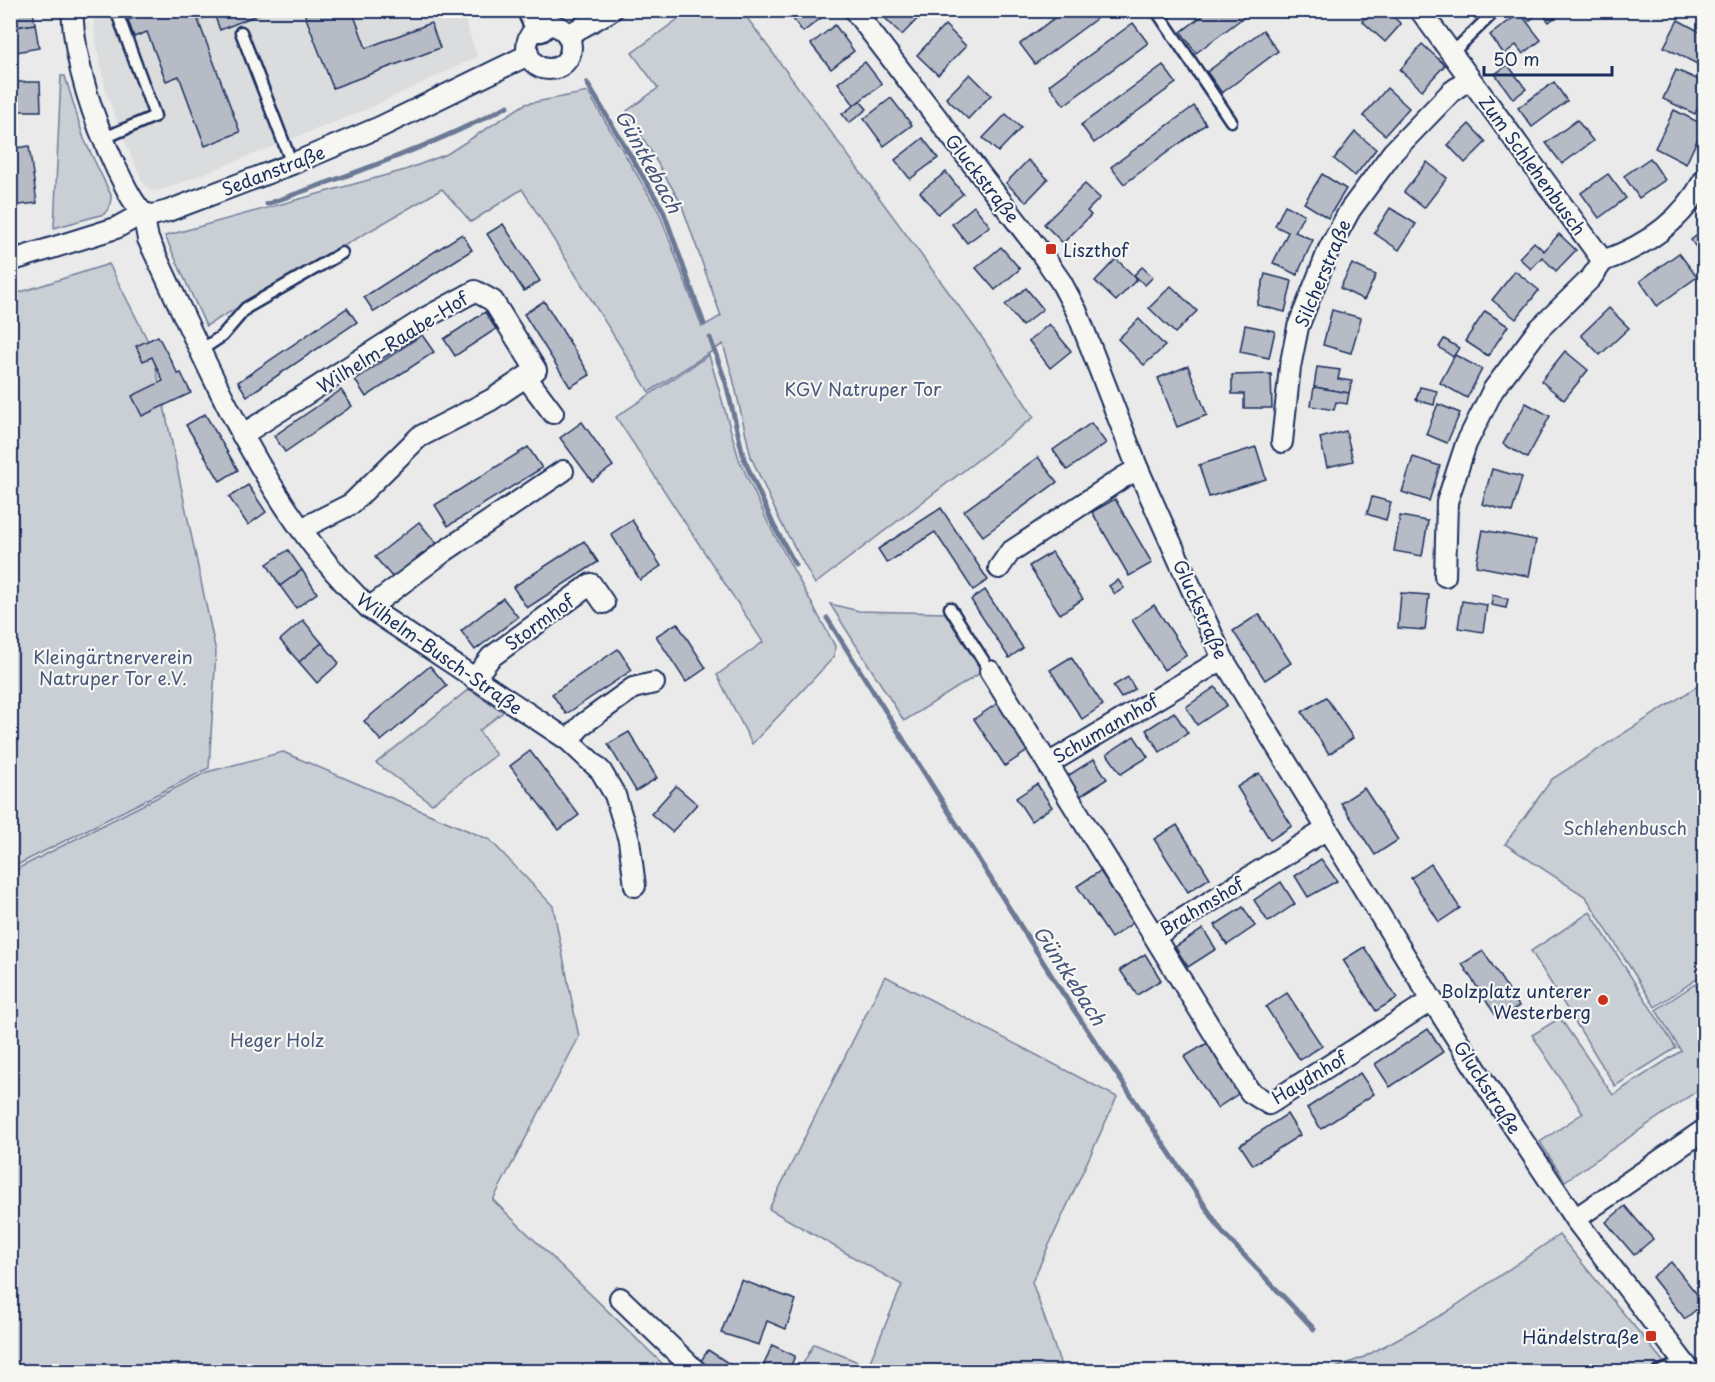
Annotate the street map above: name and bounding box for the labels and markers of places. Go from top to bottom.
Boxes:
place label: Liszthof [1063,236,1130,263]
marker: Liszthof [1044,242,1058,256]
place label: Bolzplatz unterer Westerberg [1440,977,1592,1025]
marker: Bolzplatz unterer Westerberg [1596,993,1610,1007]
place label: Händelstraße [1522,1323,1639,1350]
marker: Händelstraße [1644,1329,1658,1343]

